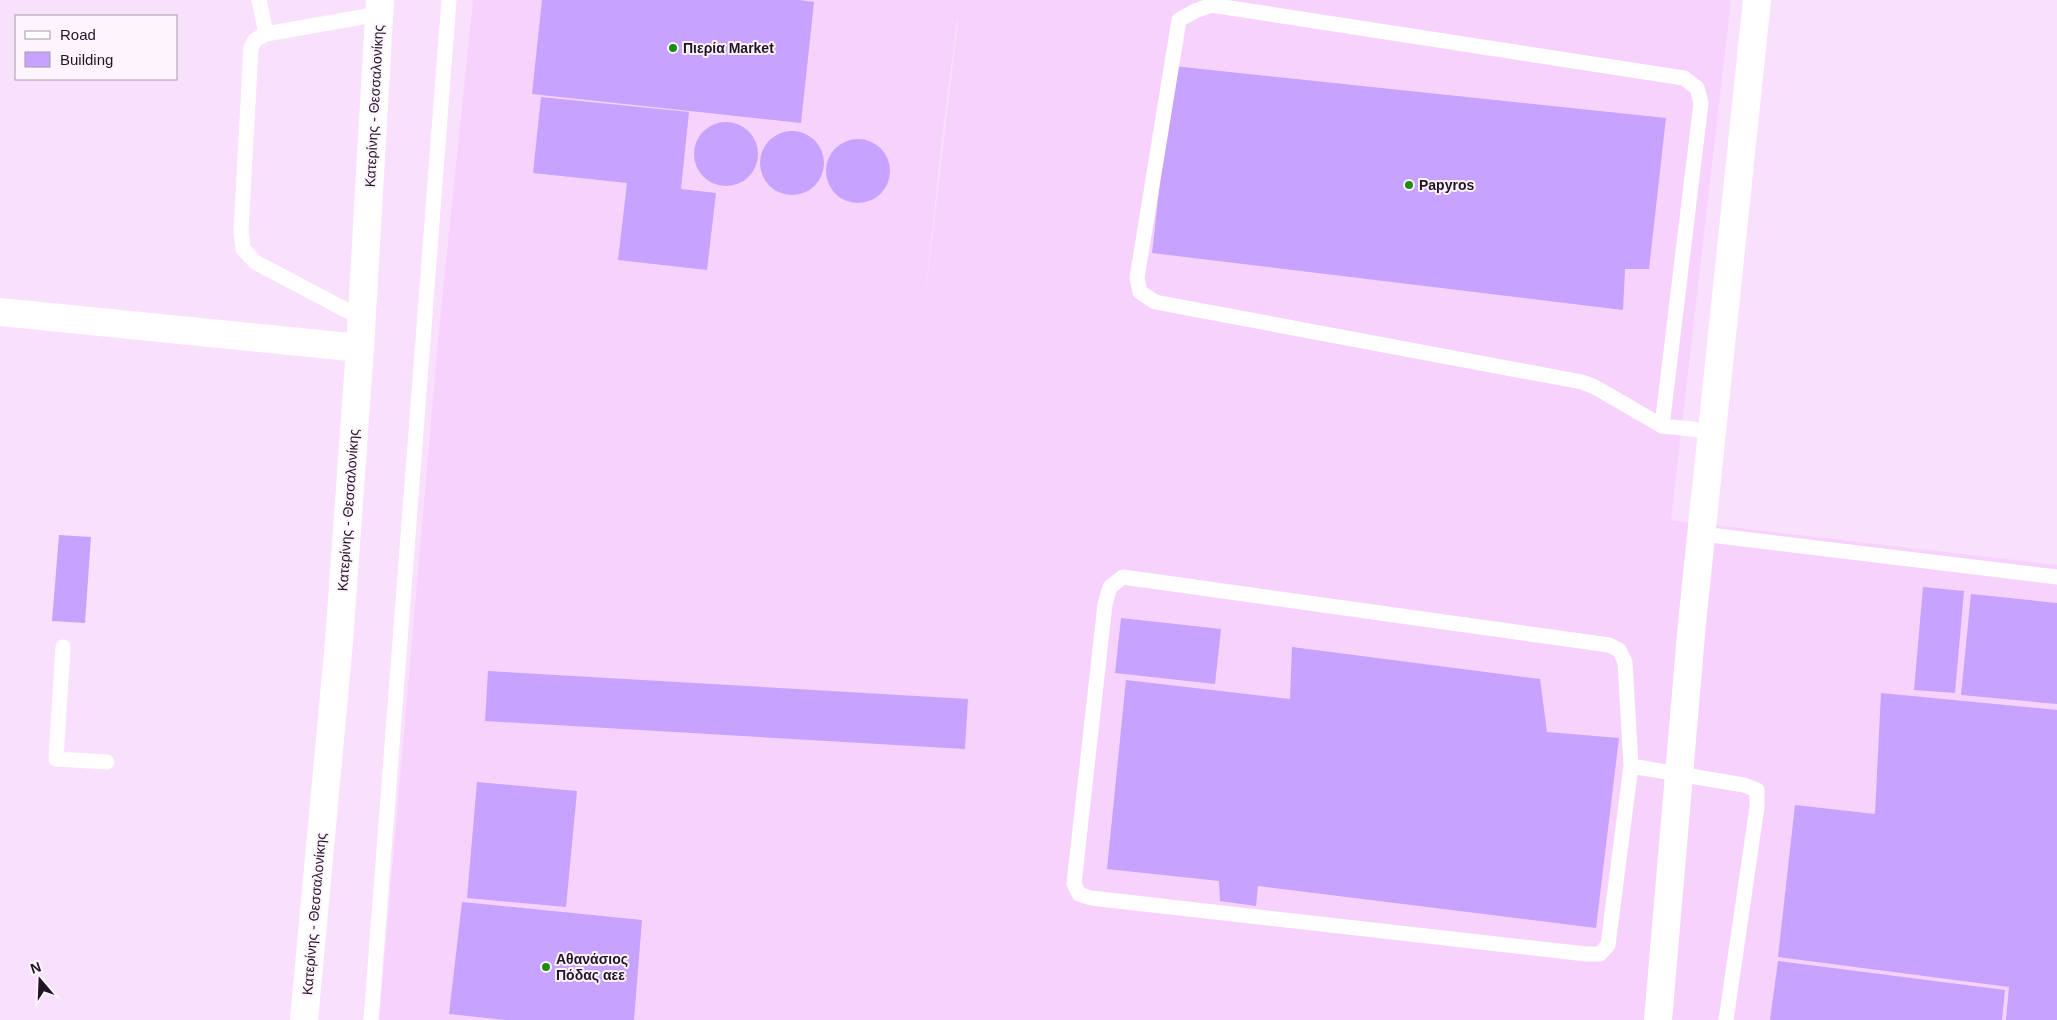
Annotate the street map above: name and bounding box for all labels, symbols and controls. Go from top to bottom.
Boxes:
legend [15,15,178,80]
street label: Κατερίνης - Θεσσαλονίκης [362,24,386,188]
text: Road [60,26,96,43]
place label: Πιερία Market [683,40,774,56]
marker: Πιερία Market [667,42,679,54]
text: Building [60,51,113,68]
place label: Papyros [1419,177,1474,193]
marker: Papyros [1403,179,1415,191]
street label: Κατερίνης - Θεσσαλονίκης [334,428,362,592]
street label: Κατερίνης - Θεσσαλονίκης [299,832,329,996]
place label: Αθανάσιος Πόδας αεε [556,951,628,983]
north arrow [15,955,65,1005]
text: N [28,958,43,977]
marker: Αθανάσιος Πόδας αεε [540,961,552,973]

